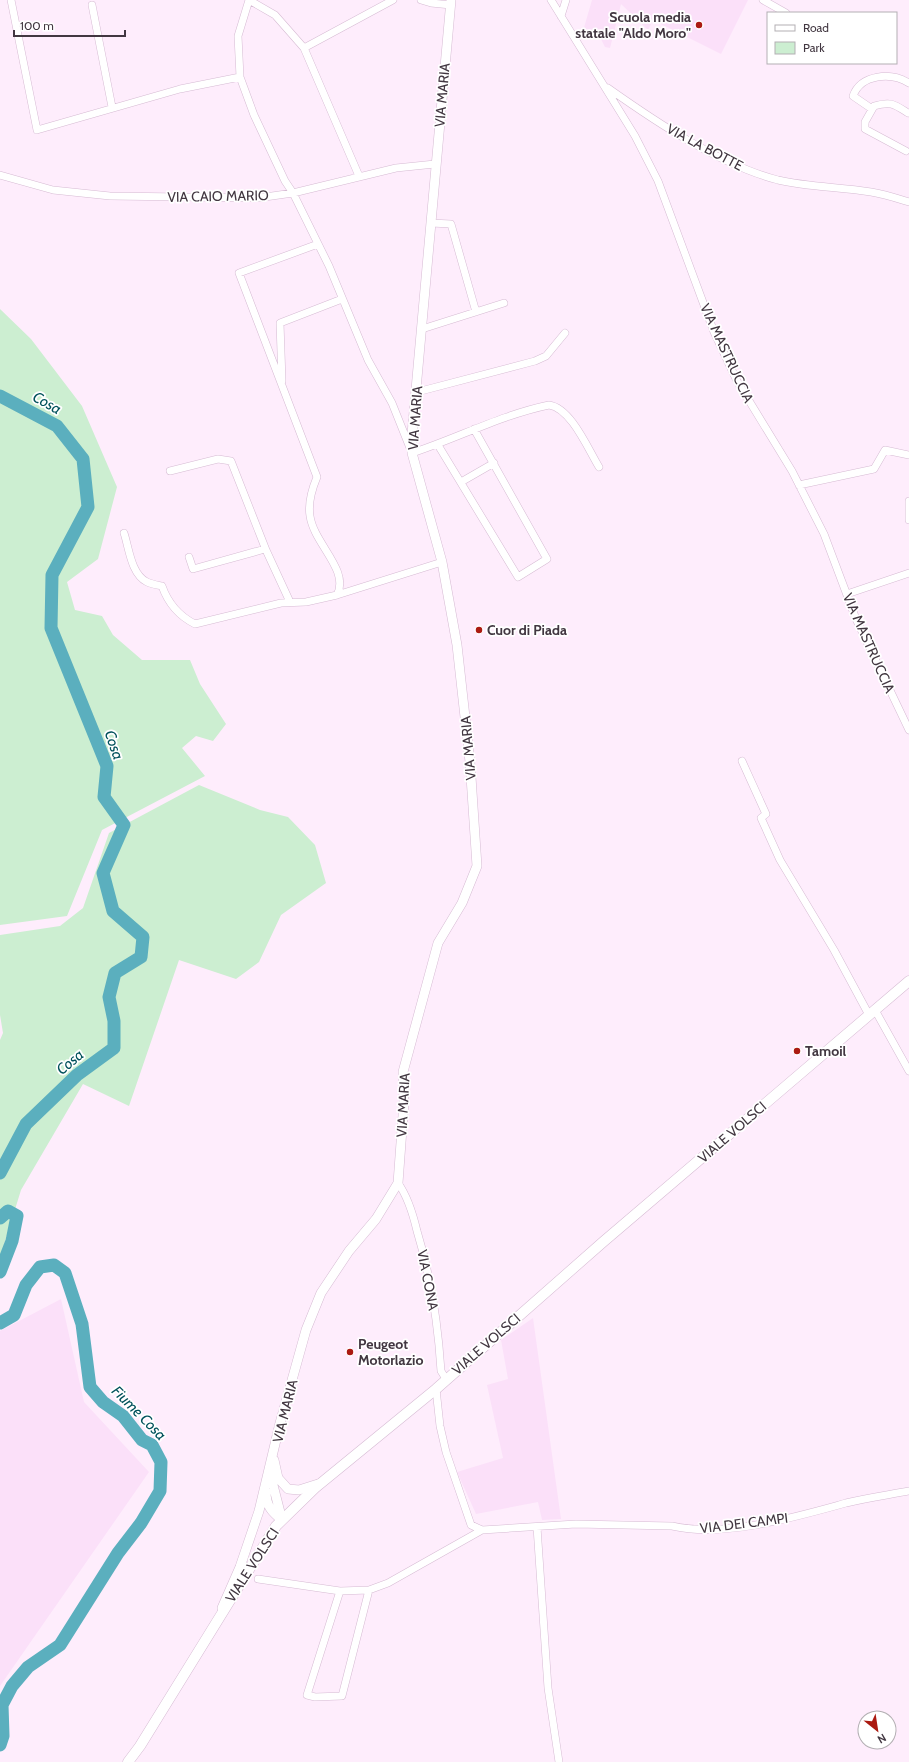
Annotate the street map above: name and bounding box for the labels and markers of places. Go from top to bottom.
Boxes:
place label: Scuola media statale "Aldo Moro" [575,8,691,42]
marker: Scuola media statale "Aldo Moro" [694,20,704,30]
place label: Cuor di Piada [487,621,567,639]
marker: Cuor di Piada [474,625,484,635]
place label: Tamoil [805,1042,846,1060]
marker: Tamoil [792,1046,802,1056]
place label: Peugeot Motorlazio [358,1335,423,1369]
marker: Peugeot Motorlazio [345,1347,355,1357]

